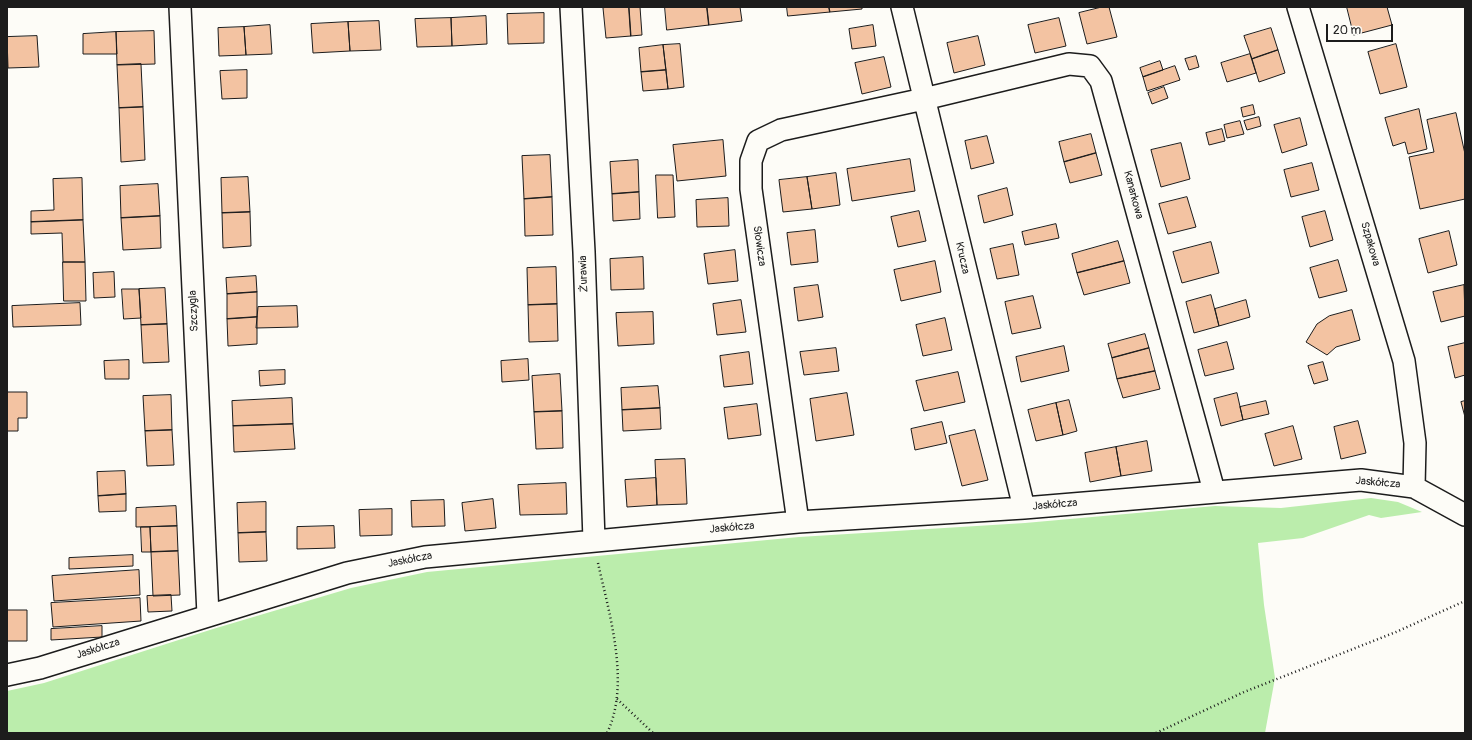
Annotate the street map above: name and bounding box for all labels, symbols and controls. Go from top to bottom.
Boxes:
scale bar [1328,16,1395,42]
text: 20 m [1333,23,1361,38]
street label: Kanarkowa [1120,169,1146,221]
street label: Szpakowa [1357,220,1383,268]
street label: Słowicza [750,225,768,267]
street label: Krucza [952,241,972,275]
street label: Żurawia [577,255,591,293]
street label: Szczygla [186,290,202,332]
street label: Jaskółcza [1355,474,1401,492]
street label: Jaskółcza [1032,496,1078,514]
street label: Jaskółcza [709,519,755,537]
street label: Jaskółcza [387,549,433,571]
street label: Jaskółcza [75,636,121,662]

